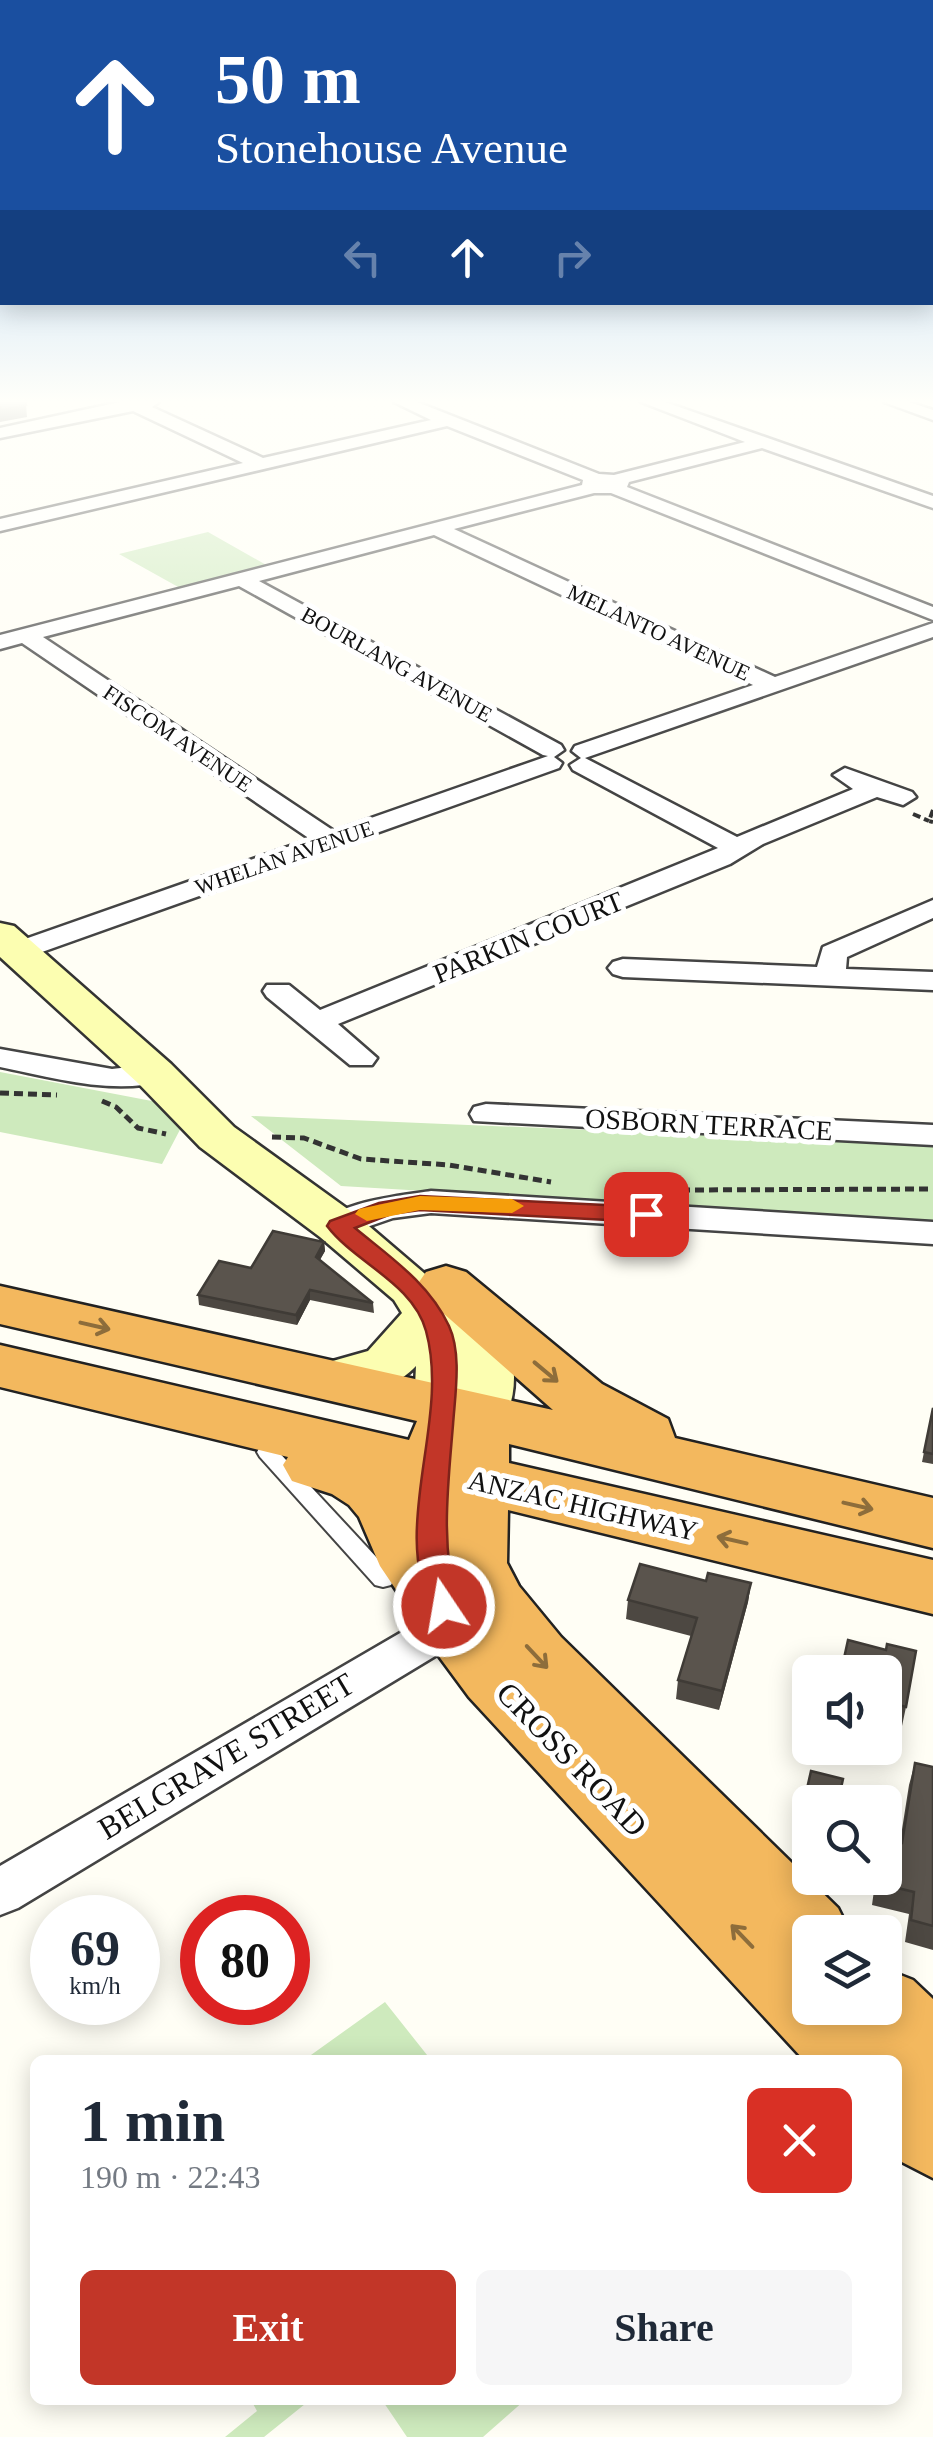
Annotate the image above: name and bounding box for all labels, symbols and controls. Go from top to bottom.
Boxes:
icon: ahead [50,40,180,170]
text: 50 m [215,41,361,118]
text: Stonehouse Avenue [215,123,568,173]
icon: left [335,230,390,285]
icon: ahead [440,230,495,285]
icon: right [545,230,600,285]
street label: MELANTO AVENUE [563,579,754,686]
street label: BOURLANG AVENUE [297,602,496,727]
street label: FISCOM AVENUE [99,679,257,797]
street label: WHELAN AVENUE [192,815,377,900]
street label: PARKIN COURT [429,885,628,990]
street label: OSBORN TERRACE [585,1103,833,1146]
pin [604,1172,689,1257]
icon: arrive [619,1187,674,1242]
one-way arrow [78,1318,110,1336]
one-way arrow [533,1360,559,1382]
street label: ANZAC HIGHWAY [465,1464,701,1547]
one-way arrow [841,1497,873,1516]
one-way arrow [716,1530,748,1548]
position arrow [392,1554,496,1658]
one-way arrow [525,1645,549,1669]
map controls [792,1655,902,2025]
button: sound [792,1655,902,1765]
street label: BELGRAVE STREET [92,1665,361,1847]
street label: CROSS ROAD [490,1675,654,1843]
button: search [792,1785,902,1895]
speed limit sign: 80 [180,1895,310,2025]
button: layers [792,1915,902,2025]
text: 69 [70,1920,120,1976]
one-way arrow [730,1925,754,1949]
text: km/h [69,1972,121,1999]
text: 1 min [80,2088,225,2154]
button: close [747,2088,852,2193]
text: 190 m · 22:43 [80,2159,260,2195]
button: Exit [80,2270,456,2385]
button: Share [476,2270,852,2385]

